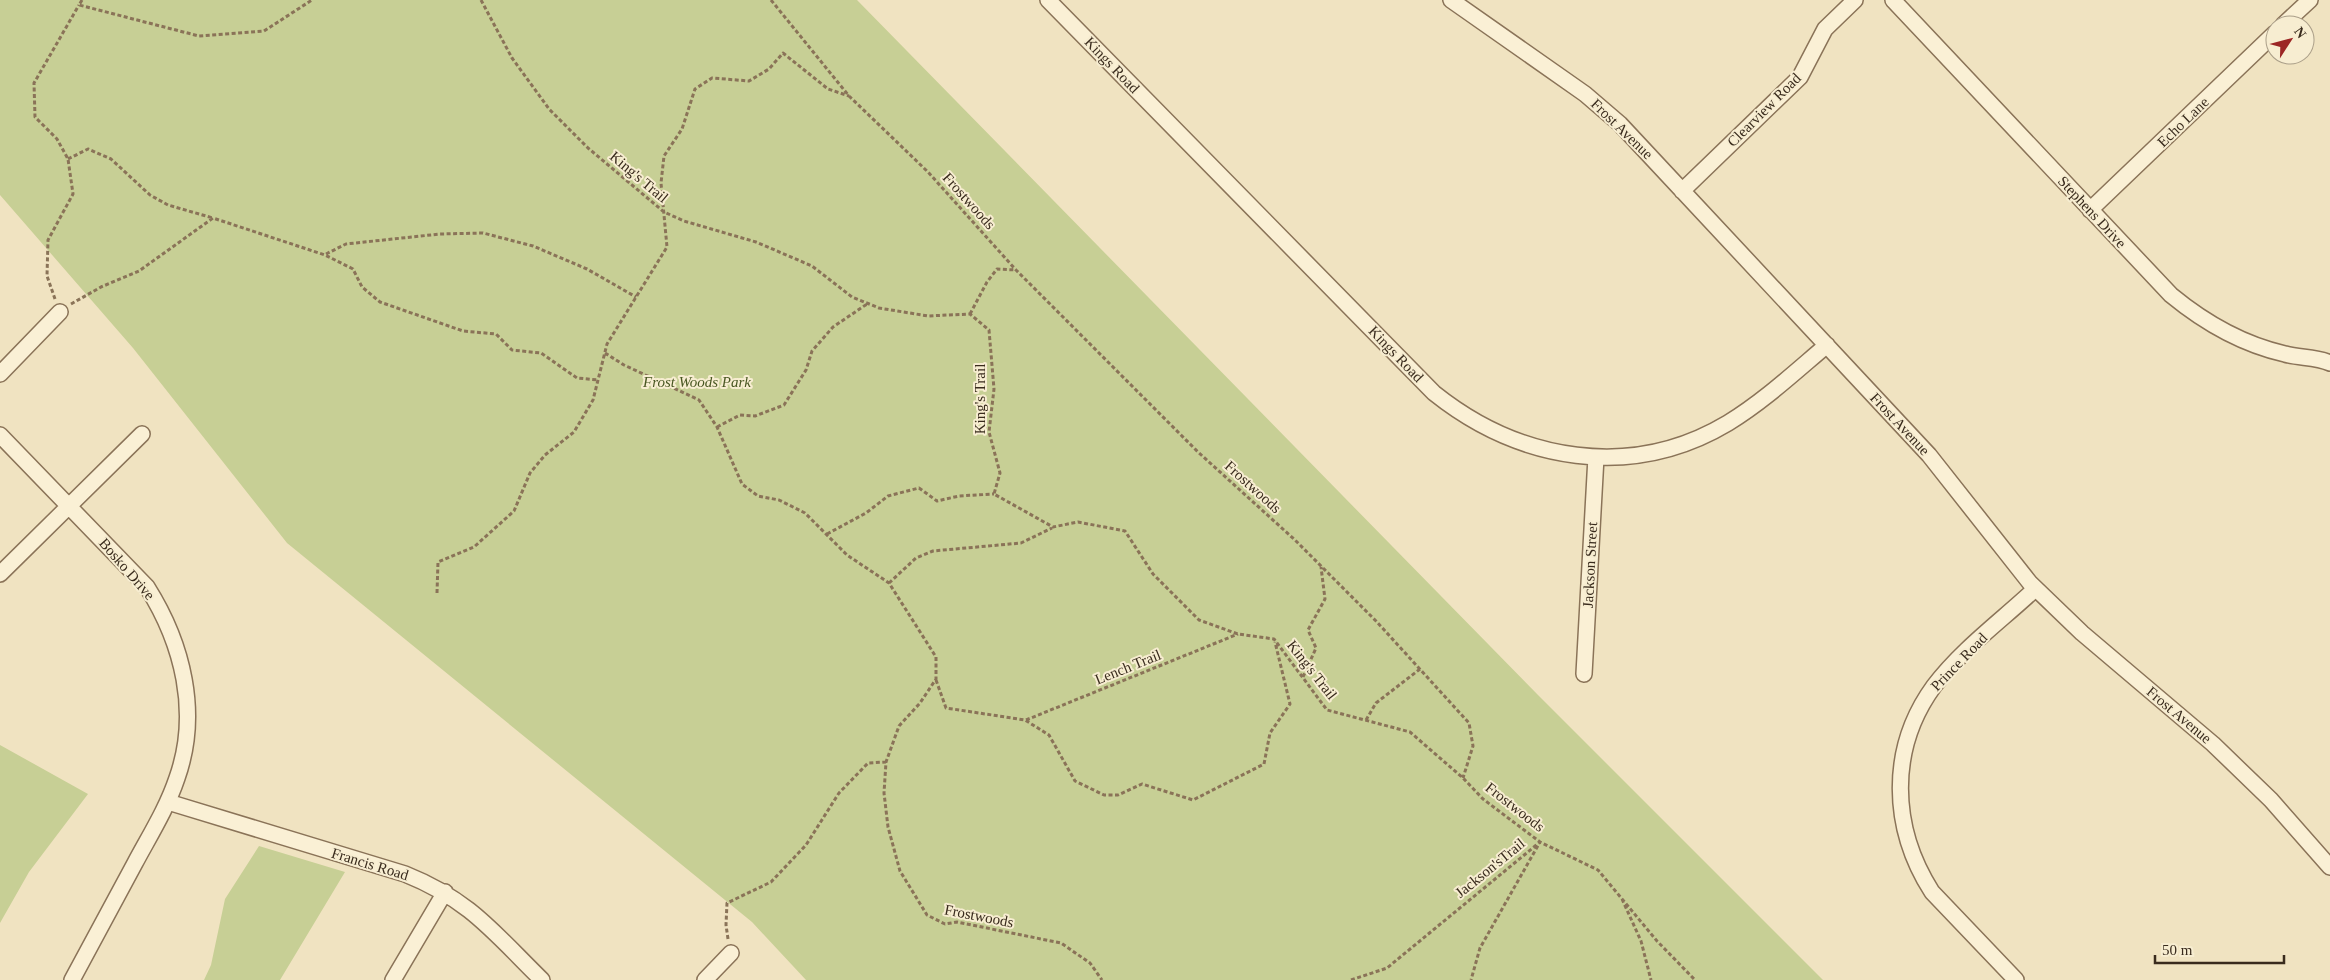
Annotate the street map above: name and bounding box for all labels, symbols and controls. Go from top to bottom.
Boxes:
north arrow [2265,15,2315,65]
text: N [2291,24,2309,41]
street label: Kings Road [1081,34,1143,97]
street label: Clearview Road [1724,70,1804,150]
street label: Echo Lane [2154,94,2212,150]
street label: Frost Avenue [1588,96,1656,163]
street label: King's Trail [607,148,671,206]
street label: Frostwoods [940,170,998,232]
street label: Stephens Drive [2055,173,2129,251]
street label: Kings Road [1365,323,1427,386]
street label: King's Trail [972,364,988,434]
park label: Frost Woods Park [642,374,751,390]
street label: Frost Avenue [1867,390,1933,459]
street label: Frostwoods [1222,458,1284,516]
street label: Jackson Street [1580,521,1600,608]
street label: Bosko Drive [96,535,158,603]
street label: Prince Road [1928,630,1991,694]
street label: King's Trail [1284,637,1340,703]
street label: Lench Trail [1093,647,1163,687]
street label: Frost Avenue [2143,683,2215,747]
street label: Frostwoods [1482,779,1548,835]
street label: Jackson'sTrail [1452,835,1528,901]
street label: Francis Road [330,845,411,883]
street label: Frostwoods [943,901,1015,931]
scale bar [2155,932,2284,964]
text: 50 m [2162,942,2193,958]

